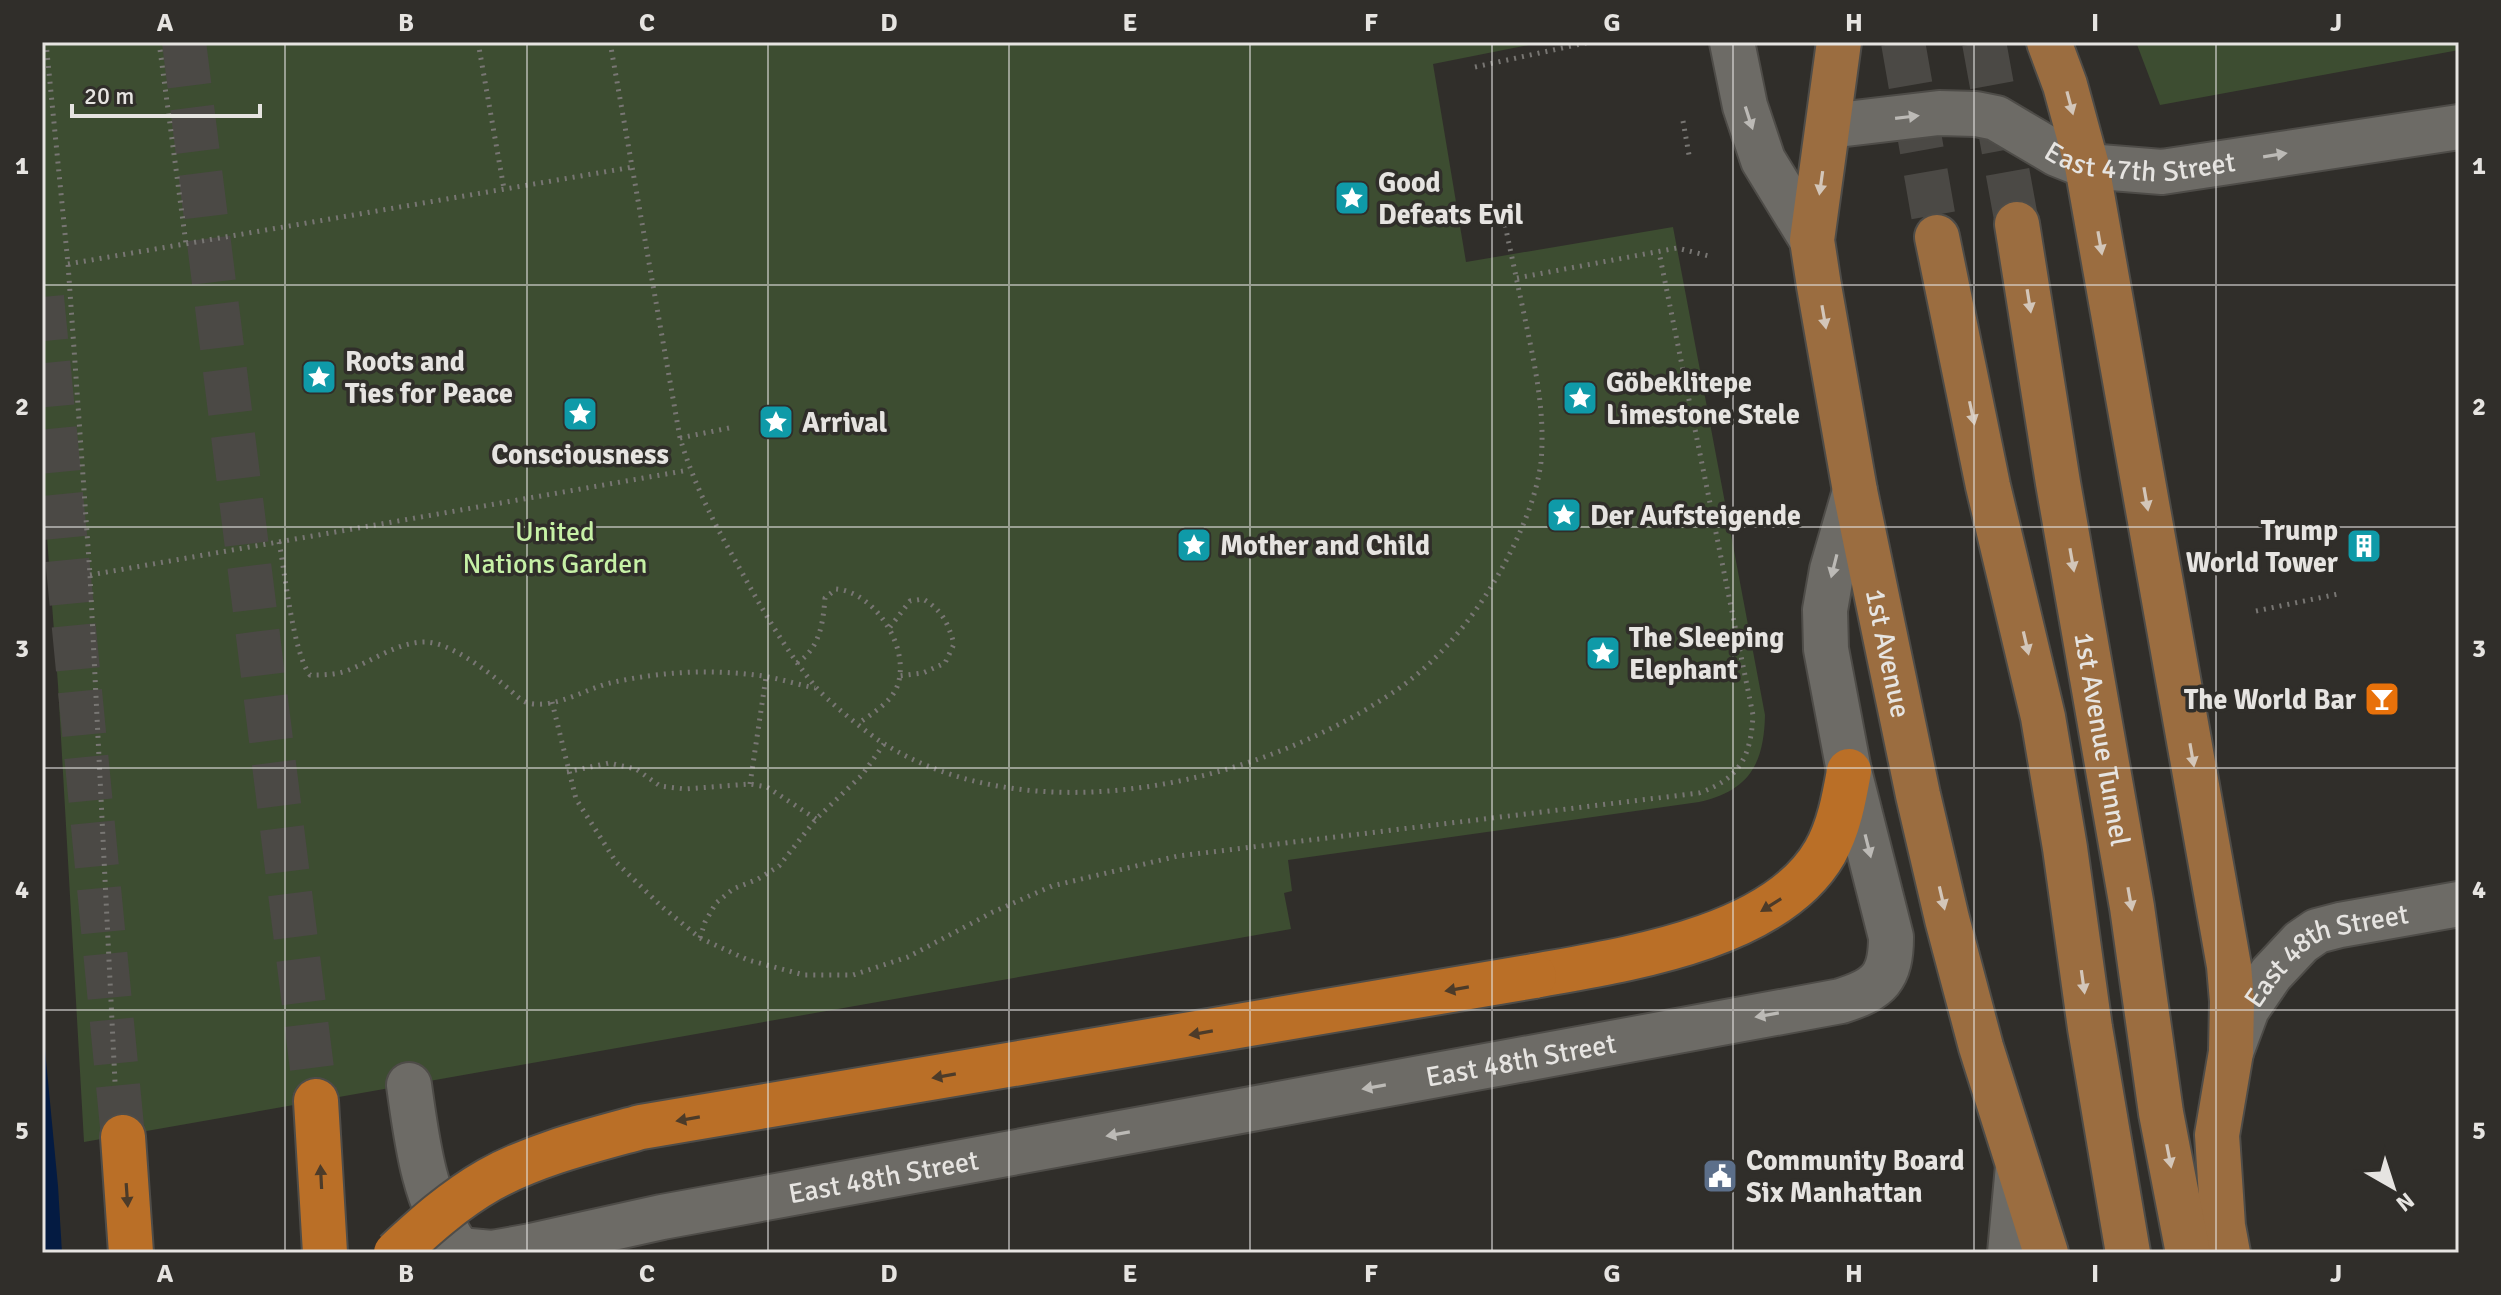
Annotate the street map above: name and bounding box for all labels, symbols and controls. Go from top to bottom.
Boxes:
text: A [157,7,174,39]
text: B [398,7,414,39]
text: C [639,7,655,39]
text: D [880,7,898,39]
text: E [1123,7,1137,39]
text: F [1364,7,1378,39]
text: G [1603,7,1621,39]
text: H [1845,7,1863,39]
text: I [2091,7,2099,39]
text: J [2330,7,2342,39]
scale bar [72,68,260,118]
text: 20 m [84,81,134,111]
one-way arrow [2064,92,2077,116]
one-way arrow [1743,106,1756,130]
one-way arrow [1895,110,1920,123]
street label: East 47th Street [2038,134,2238,190]
one-way arrow [2263,148,2288,161]
text: 1 [15,150,29,182]
text: 1 [2472,150,2486,182]
place label: Good Defeats Evil [1378,166,1523,232]
one-way arrow [1814,171,1827,196]
place icon: Good Defeats Evil [1333,179,1371,217]
one-way arrow [2095,230,2107,255]
one-way arrow [2023,289,2036,314]
one-way arrow [1819,305,1831,330]
place label: Roots and Ties for Peace [345,345,513,411]
place icon: Roots and Ties for Peace [300,358,338,396]
place label: Göbeklitepe Limestone Stele [1606,366,1800,432]
place icon: Göbeklitepe Limestone Stele [1561,379,1599,417]
text: 2 [15,391,29,423]
text: 2 [2472,391,2486,423]
place icon: Consciousness [561,395,599,433]
one-way arrow [1967,400,1979,425]
place icon: Arrival [757,403,795,441]
place label: Arrival [802,406,887,440]
place label: Consciousness [491,438,669,472]
one-way arrow [2140,486,2153,511]
place icon: Der Aufsteigende [1545,496,1583,534]
place label: Der Aufsteigende [1590,499,1801,533]
place label: Trump World Tower [2186,514,2339,580]
park label: United Nations Garden [462,515,648,581]
place icon: Mother and Child [1175,526,1213,564]
building icon: Trump World Tower [2345,527,2383,565]
place label: Mother and Child [1220,529,1430,563]
one-way arrow [2066,547,2078,572]
one-way arrow [1827,554,1839,579]
street label: 1st Avenue [1858,586,1918,721]
place label: The Sleeping Elephant [1629,621,1784,687]
street label: 1st Avenue Tunnel [2066,629,2137,849]
one-way arrow [2020,631,2032,656]
text: 3 [15,633,29,665]
text: 3 [2472,633,2486,665]
place icon: The Sleeping Elephant [1584,634,1622,672]
bar icon: The World Bar [2363,680,2401,718]
place label: The World Bar [2184,683,2357,717]
one-way arrow [2186,742,2198,767]
one-way arrow [1863,834,1875,859]
text: 4 [15,874,29,906]
text: 4 [2472,874,2486,906]
one-way arrow [1936,885,1949,910]
one-way arrow [2124,886,2137,911]
one-way arrow [1760,897,1781,912]
street label: East 48th Street [2237,897,2411,1014]
one-way arrow [2077,970,2090,995]
one-way arrow [1444,983,1469,996]
one-way arrow [1754,1009,1779,1021]
one-way arrow [1188,1027,1213,1039]
street label: East 48th Street [1423,1027,1619,1095]
one-way arrow [932,1070,957,1083]
one-way arrow [1361,1081,1386,1093]
one-way arrow [675,1114,700,1126]
text: 5 [15,1115,29,1147]
text: 5 [2472,1115,2486,1147]
one-way arrow [1105,1128,1130,1140]
street label: East 48th Street [786,1143,982,1211]
one-way arrow [2164,1143,2176,1168]
place label: Community Board Six Manhattan [1746,1144,1965,1210]
north arrow [2353,1147,2433,1227]
public building icon: Community Board Six Manhattan [1701,1157,1739,1195]
one-way arrow [314,1164,327,1189]
one-way arrow [121,1183,134,1208]
text: N [2391,1187,2420,1217]
text: A [157,1258,174,1290]
text: B [398,1258,414,1290]
text: C [639,1258,655,1290]
text: D [880,1258,898,1290]
text: E [1123,1258,1137,1290]
text: F [1364,1258,1378,1290]
text: G [1603,1258,1621,1290]
text: H [1845,1258,1863,1290]
text: I [2091,1258,2099,1290]
text: J [2330,1258,2342,1290]

